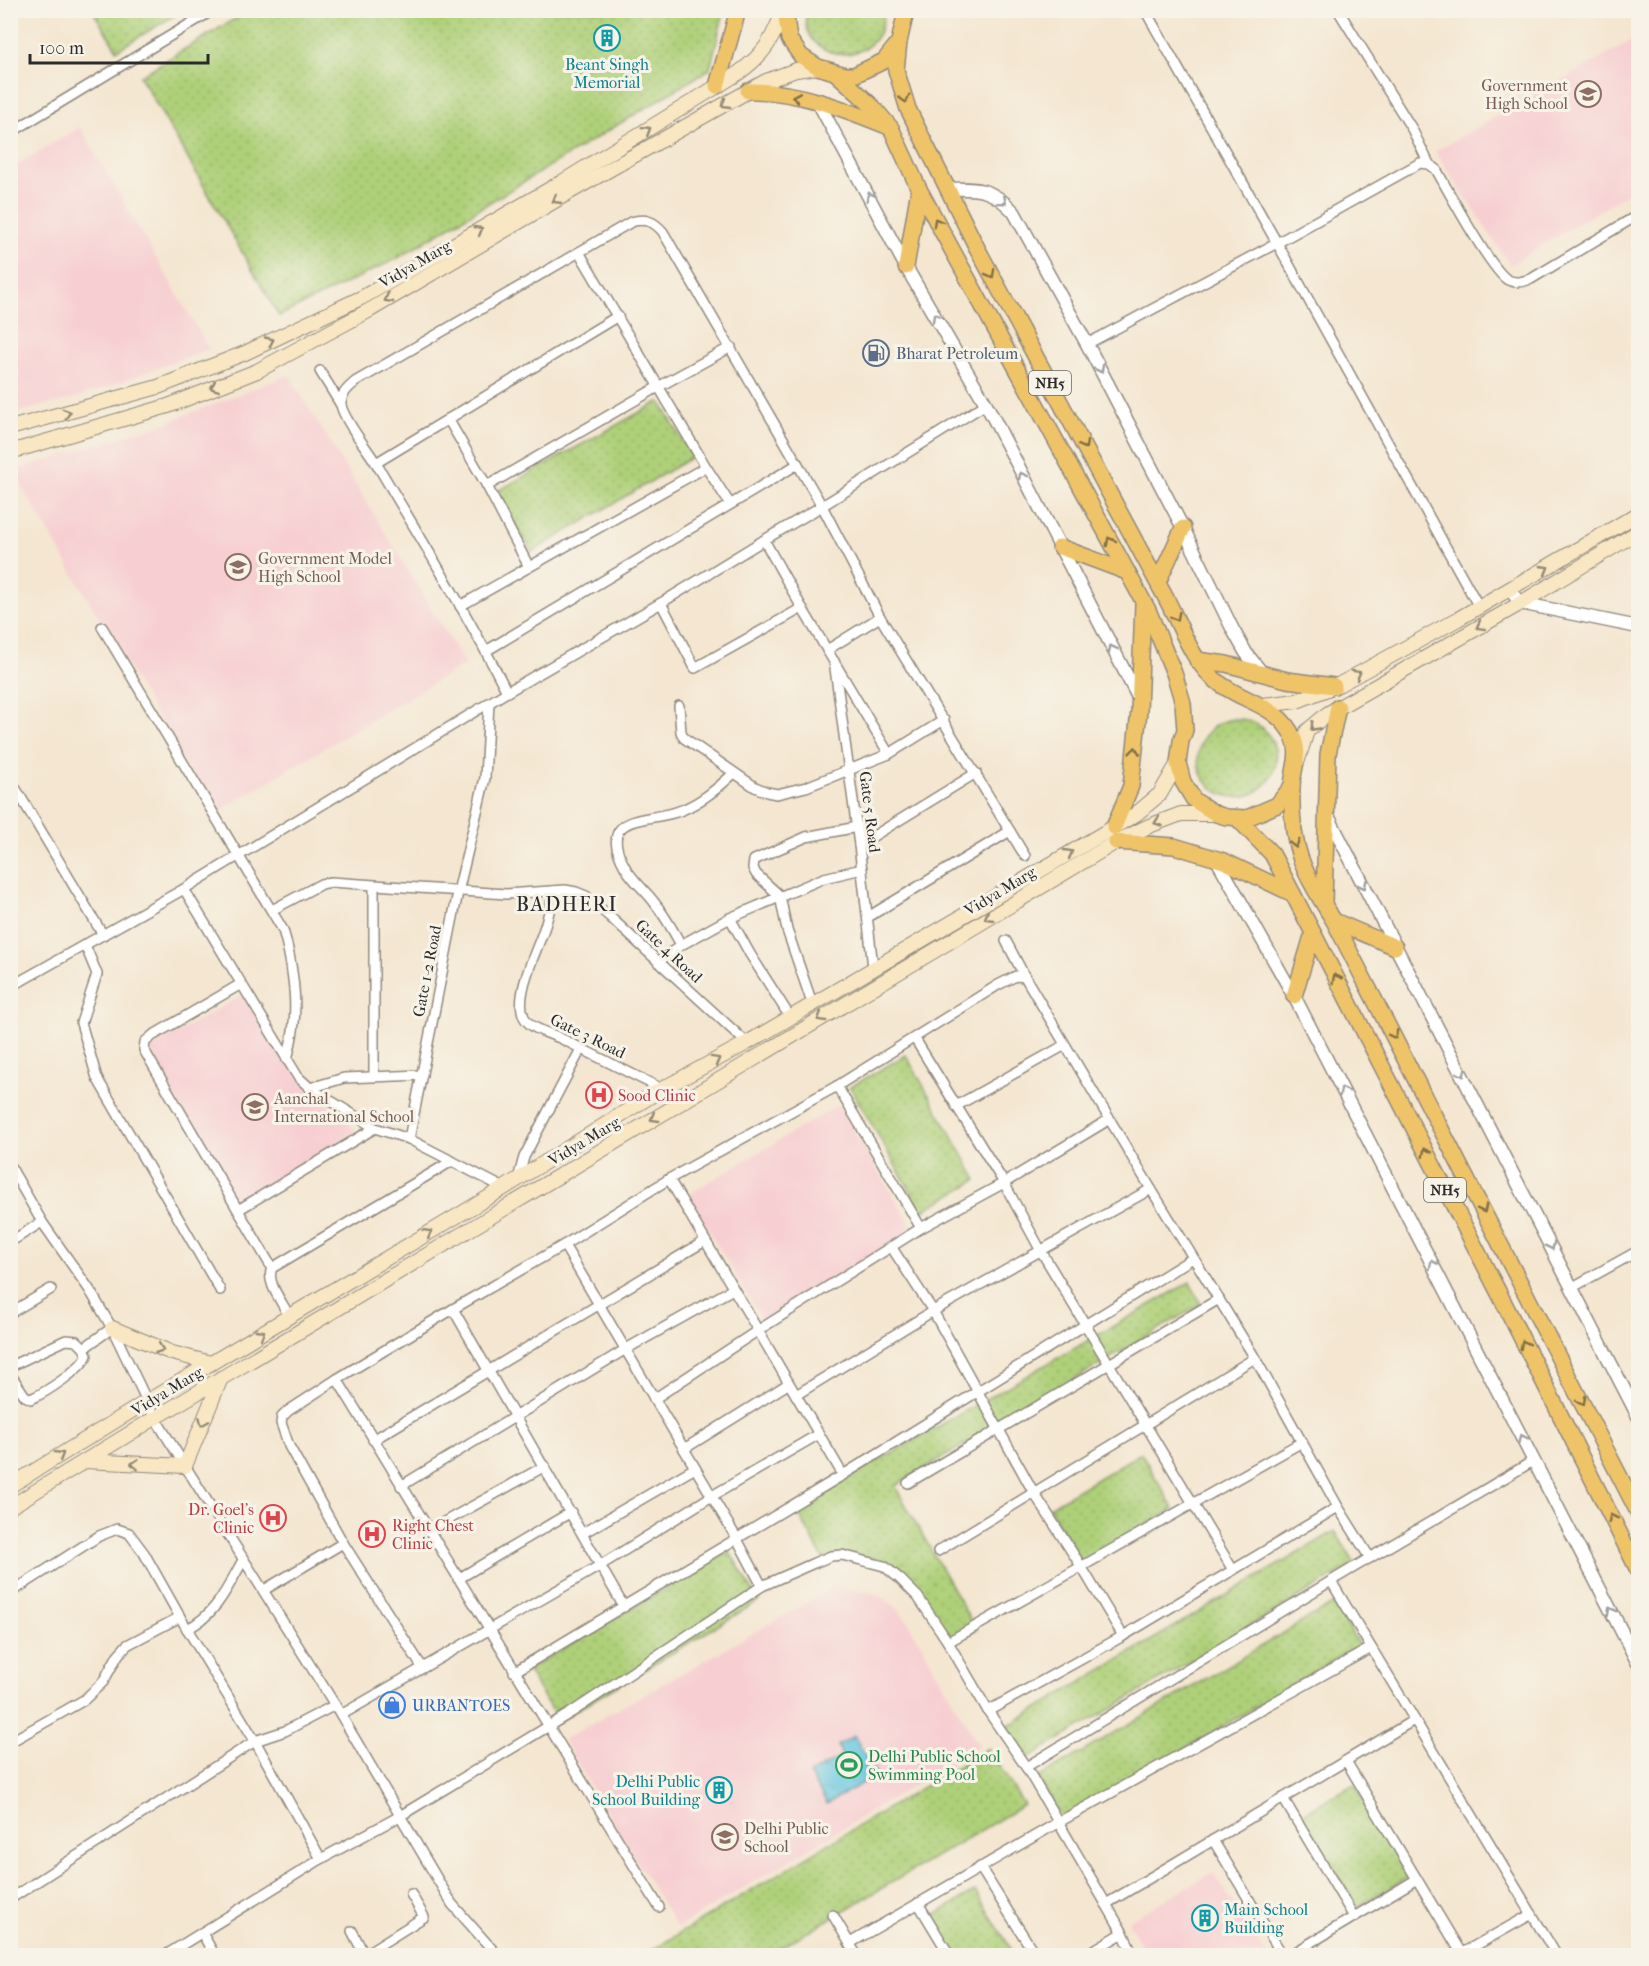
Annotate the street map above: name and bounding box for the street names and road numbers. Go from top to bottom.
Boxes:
street label: Vidya Marg [375,236,455,293]
road number: NH5 [1029,371,1071,395]
street label: Gate 5 Road [856,770,884,854]
street label: Vidya Marg [960,862,1040,920]
street label: Gate 4 Road [632,915,707,987]
street label: Gate 1-2 Road [409,923,445,1018]
street label: Gate 3 Road [547,1010,629,1063]
street label: Vidya Marg [544,1112,624,1170]
road number: NH5 [1424,1178,1466,1202]
street label: Vidya Marg [127,1362,207,1420]

